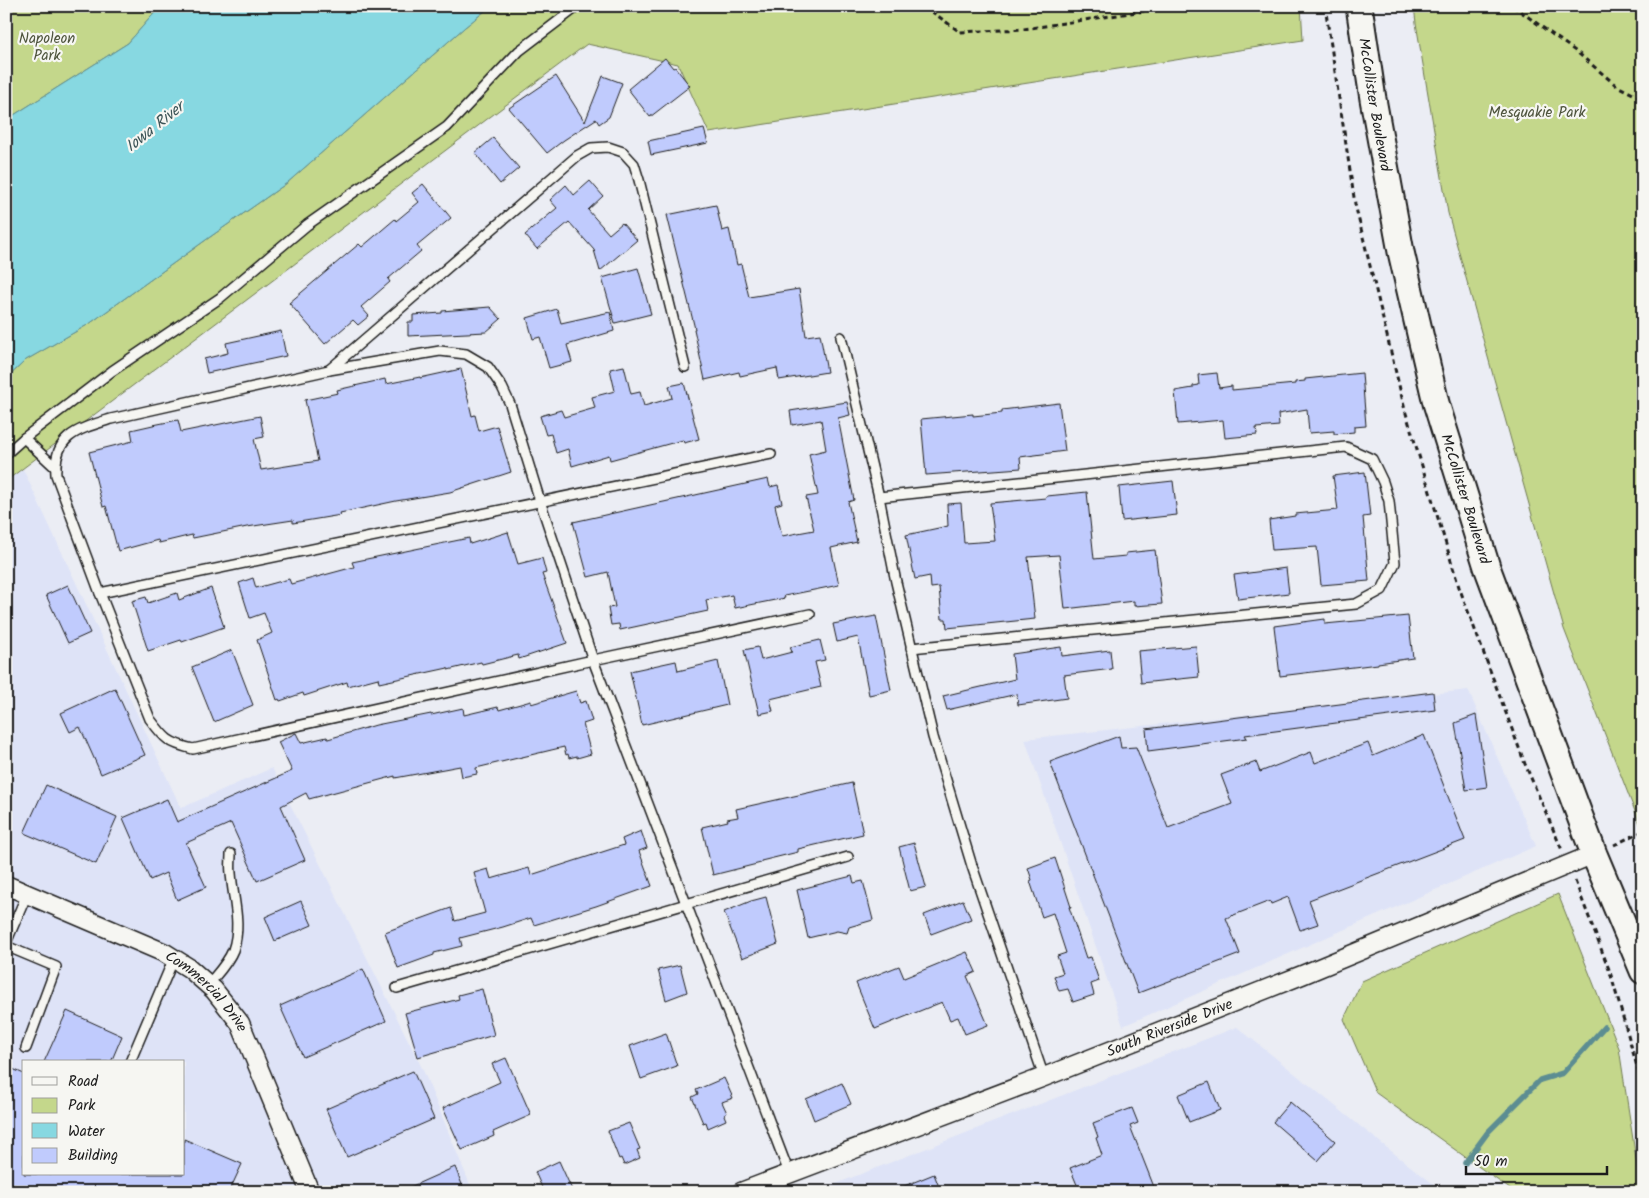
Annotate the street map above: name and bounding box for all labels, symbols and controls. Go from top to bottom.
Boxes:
park label: Napoleon Park [19,27,75,68]
street label: McCollister Boulevard [1351,36,1397,174]
water label: Iowa River [120,93,193,159]
park label: Mesquakie Park [1489,101,1586,125]
street label: McCollister Boulevard [1433,431,1497,568]
street label: Commercial Drive [160,945,253,1036]
street label: South Riverside Drive [1103,992,1237,1064]
legend [22,1060,185,1176]
text: Road [68,1070,99,1094]
text: Park [68,1094,96,1118]
text: Water [68,1120,105,1144]
scale bar [1466,1143,1608,1175]
text: Building [68,1144,118,1168]
text: 50 m [1474,1150,1508,1174]

